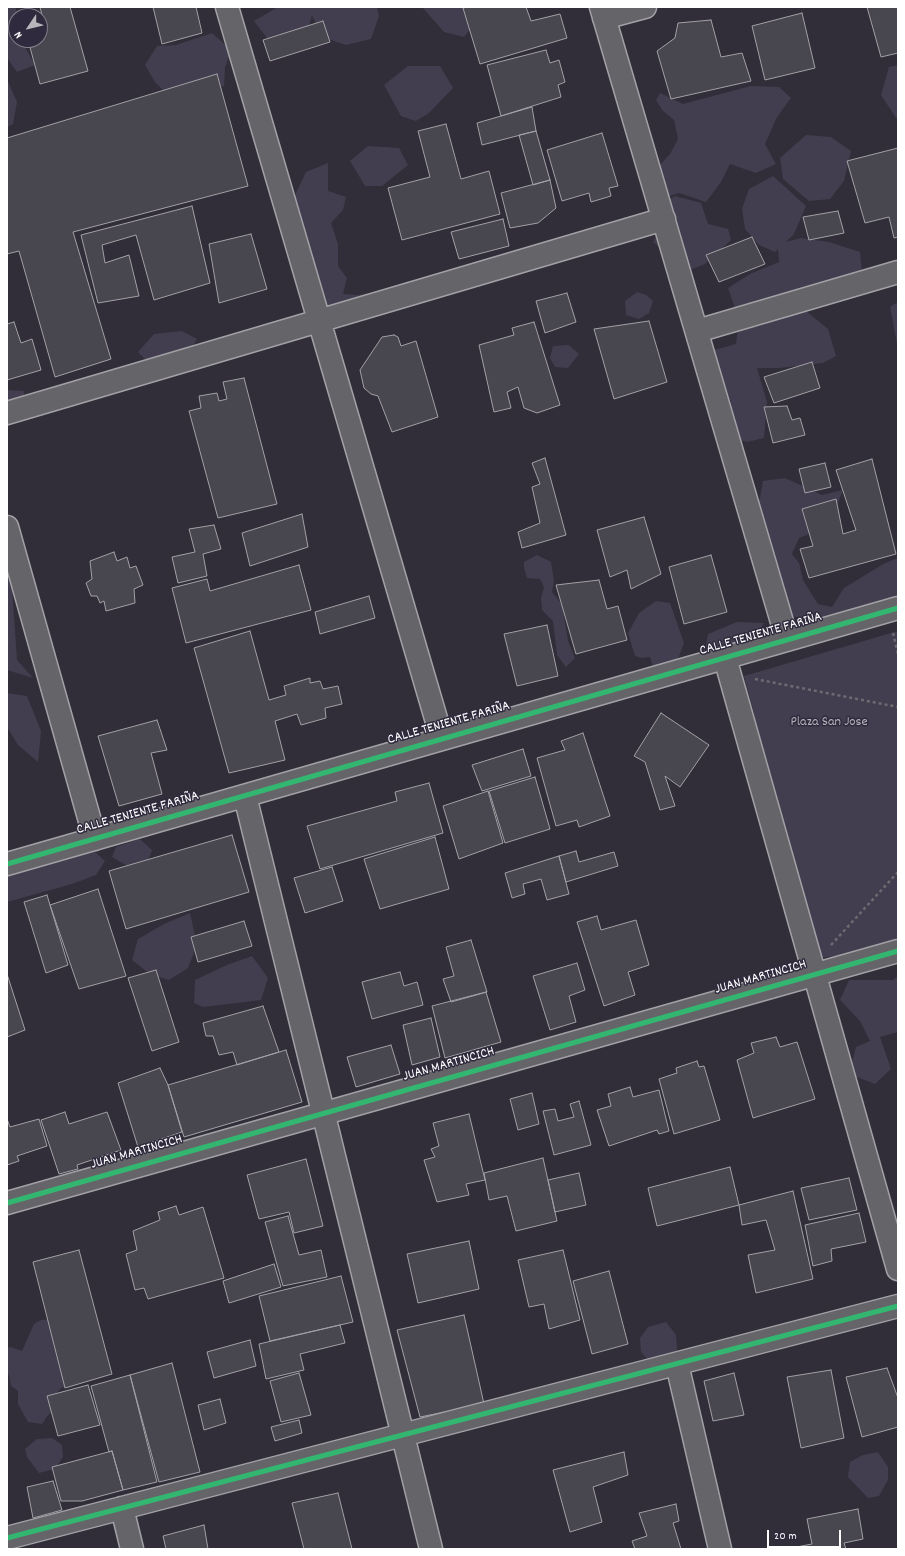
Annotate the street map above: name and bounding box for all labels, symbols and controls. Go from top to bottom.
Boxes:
north arrow [8,8,48,48]
text: N [11,27,27,41]
street label: CALLE TENIENTE FARIÑA [698,610,824,660]
street label: CALLE TENIENTE FARIÑA [386,699,512,749]
park label: Plaza San Jose [790,715,868,731]
street label: CALLE TENIENTE FARIÑA [75,789,201,839]
street label: JUAN MARTINCICH [713,957,809,999]
street label: JUAN MARTINCICH [401,1044,497,1086]
street label: JUAN MARTINCICH [89,1132,185,1174]
scale bar [769,1522,843,1548]
text: 20 m [774,1528,797,1545]

